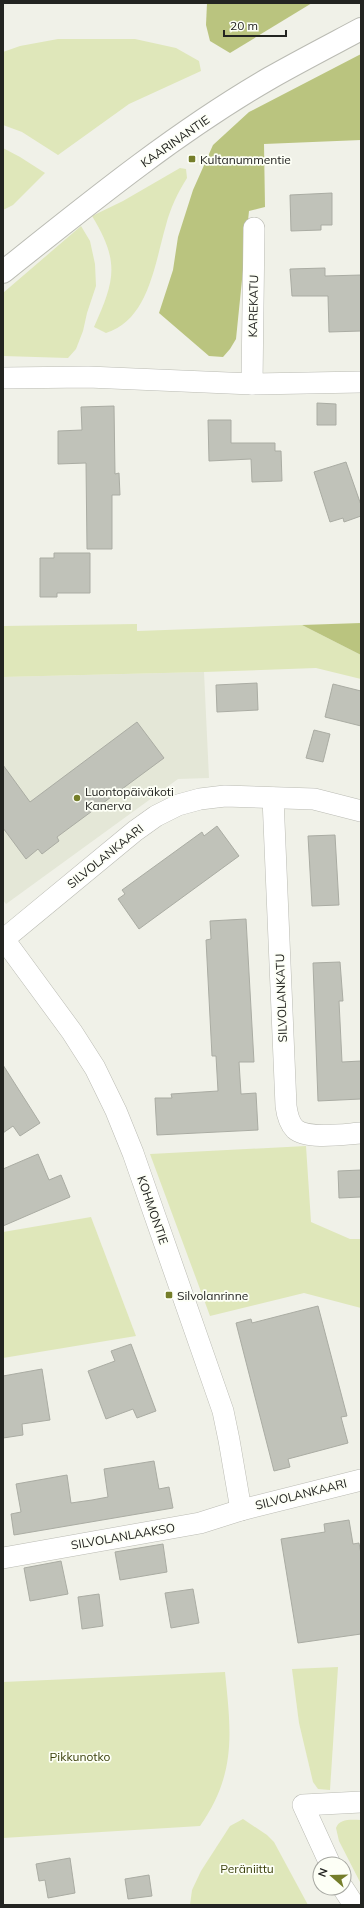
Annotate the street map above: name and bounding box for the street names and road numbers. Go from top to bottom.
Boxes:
street label: KAARINANTIE [138,112,212,170]
street label: KAREKATU [245,275,261,337]
street label: SILVOLANKAARI [64,821,146,891]
street label: SILVOLANKATU [272,953,290,1043]
street label: KOHMONTIE [134,1174,172,1246]
street label: SILVOLANKAARI [254,1475,348,1513]
street label: SILVOLANLAAKSO [70,1519,176,1553]

